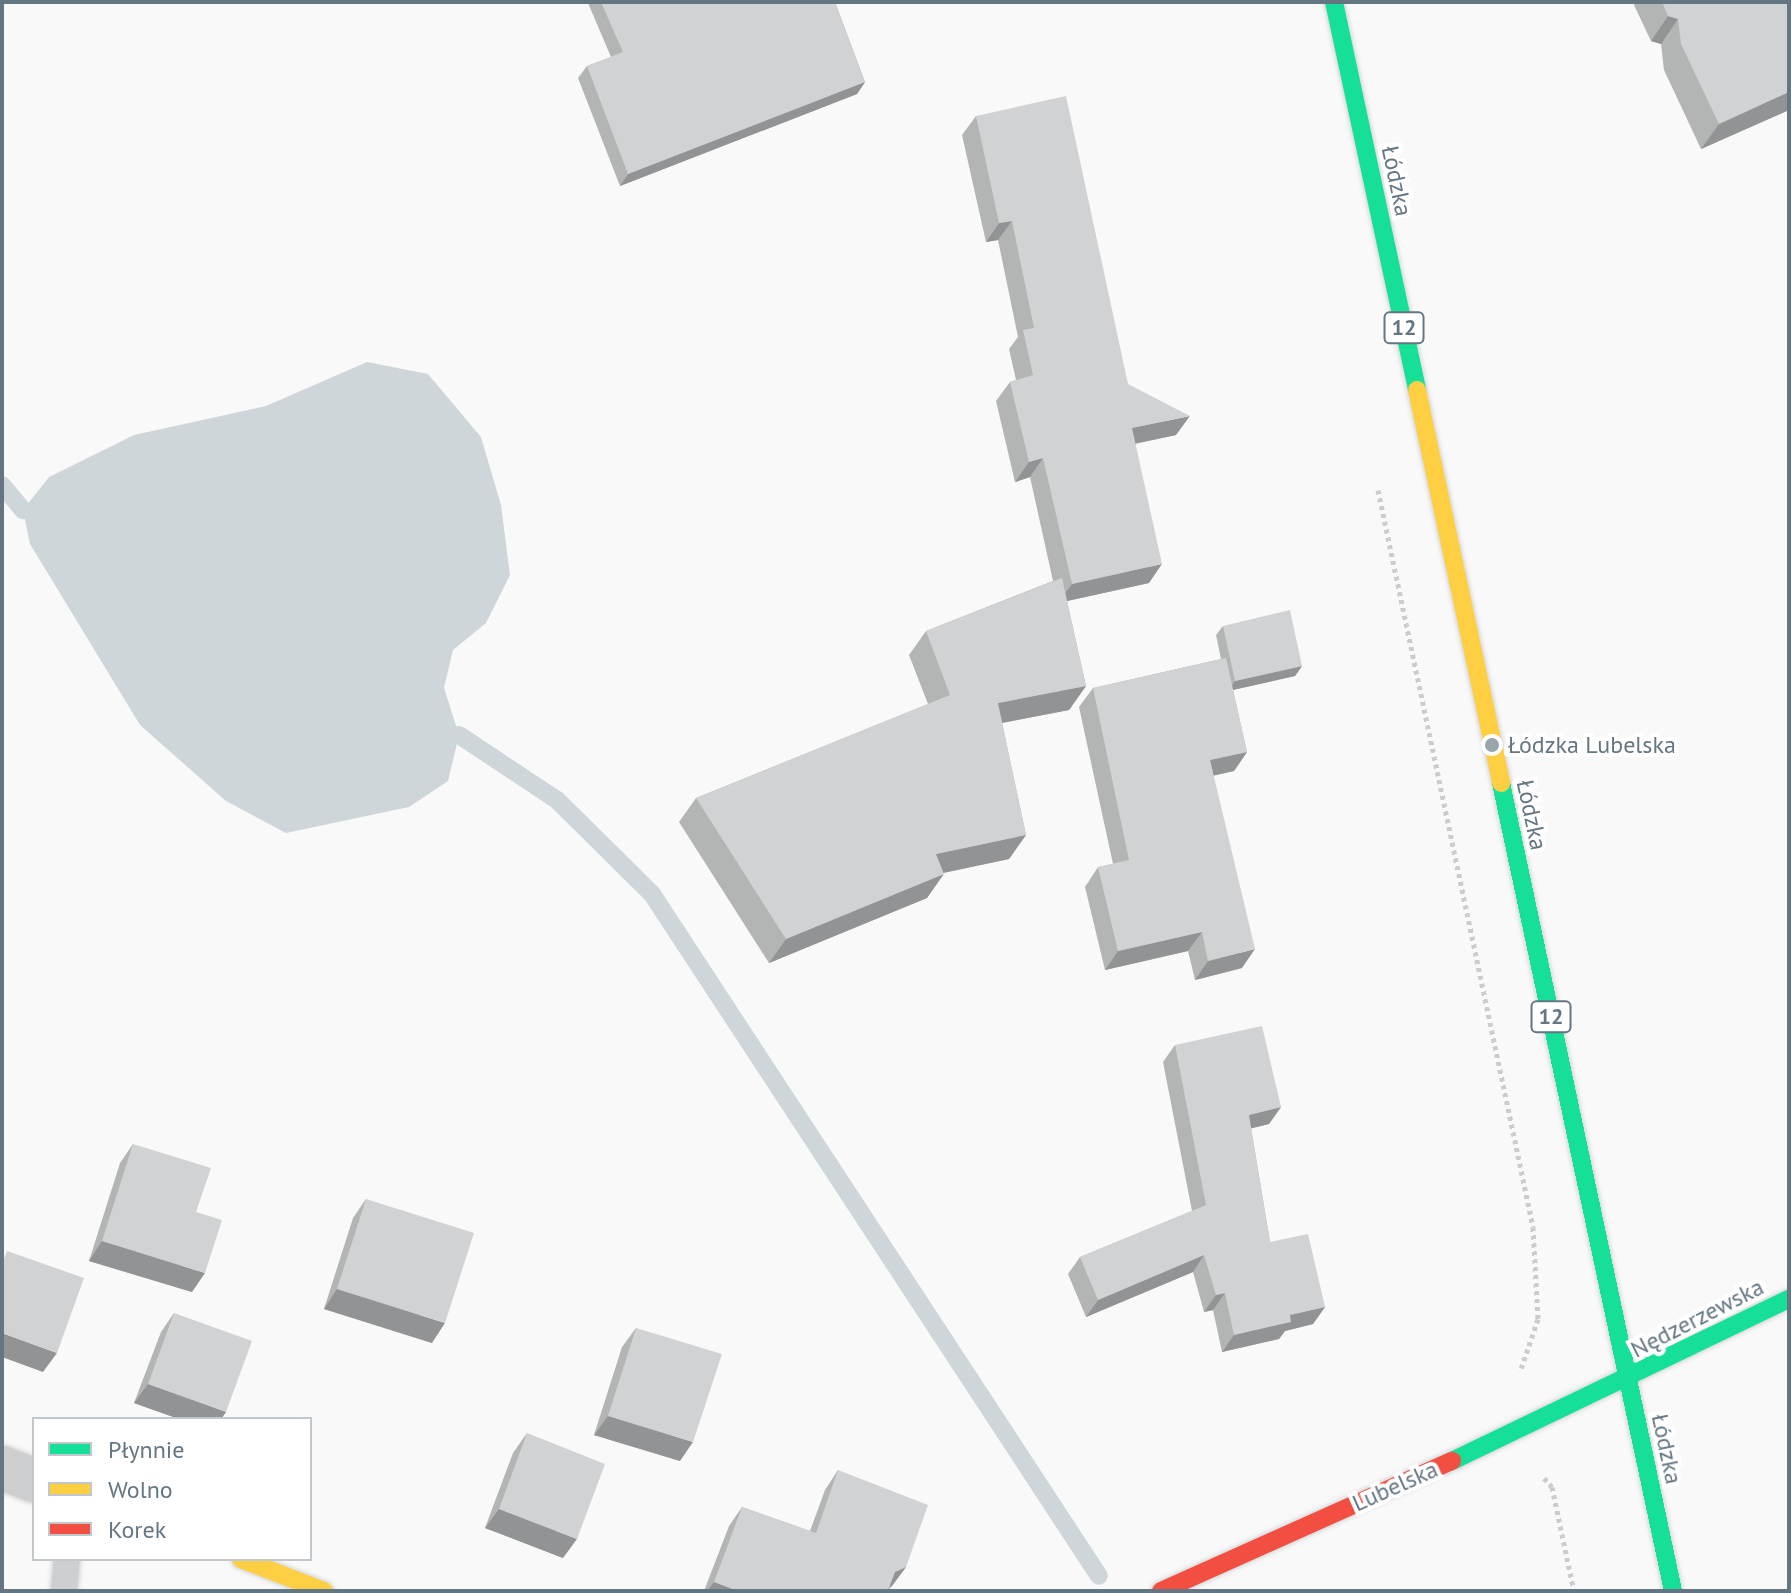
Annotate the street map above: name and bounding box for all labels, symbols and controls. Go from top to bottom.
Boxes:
street label: Łódzka [1376,143,1418,219]
road number: 12 [1382,310,1426,346]
place label: Łódzka Lubelska [1508,731,1676,759]
marker: Łódzka Lubelska [1483,736,1501,754]
street label: Łódzka [1511,777,1553,853]
road number: 12 [1529,999,1573,1035]
street label: Nędzerzewska [1626,1272,1768,1364]
street label: Łódzka [1646,1411,1688,1487]
legend [32,1417,312,1561]
text: Płynnie [108,1434,185,1465]
street label: Lubelska [1348,1454,1442,1518]
text: Wolno [108,1474,173,1505]
text: Korek [108,1514,166,1545]

